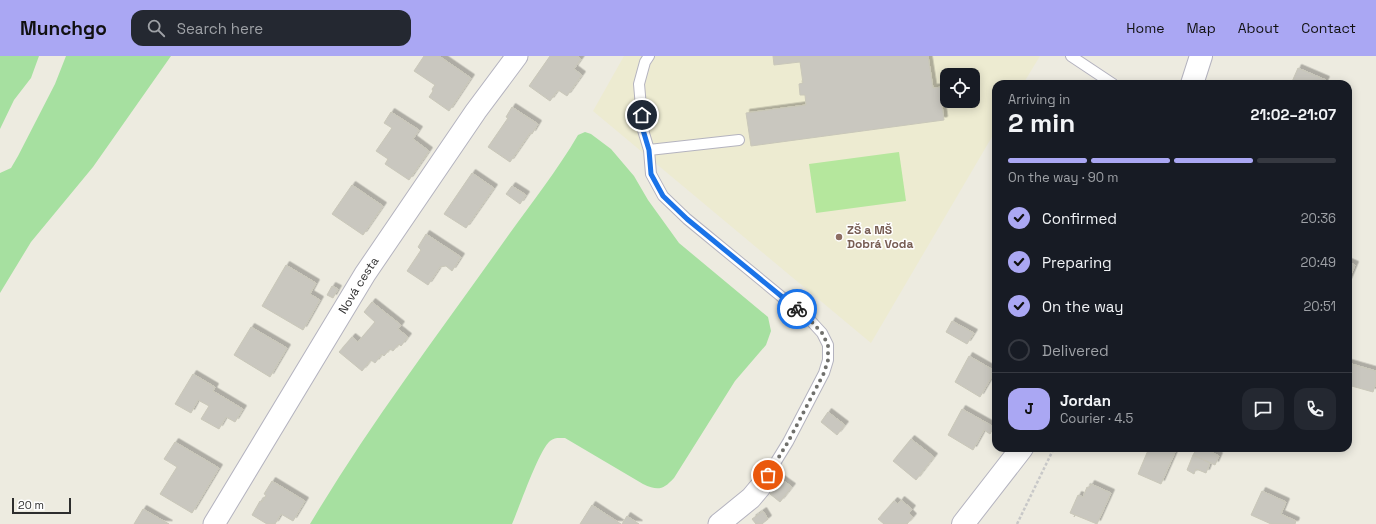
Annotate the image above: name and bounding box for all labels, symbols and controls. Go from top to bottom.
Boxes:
search box [131,10,411,46]
text: Munchgo [20,16,107,41]
icon: search [145,17,167,39]
text: Search here [177,19,263,38]
text: Home [1126,19,1164,37]
text: Map [1186,19,1216,37]
text: About [1238,19,1279,37]
text: Contact [1301,19,1356,37]
map controls [940,68,980,108]
button: locate [940,68,980,108]
text: Arriving in [1008,91,1070,108]
pin [625,98,659,132]
icon: home [631,104,653,126]
text: 21:02–21:07 [1251,105,1336,124]
text: 2 min [1008,106,1075,140]
text: On the way · 90 m [1008,169,1119,186]
icon: check [1008,207,1030,229]
text: Confirmed [1042,209,1117,228]
text: 20:36 [1301,210,1336,227]
place label: ZŠ a MŠ Dobrá Voda [847,222,913,252]
marker: ZŠ a MŠ Dobrá Voda [834,232,844,242]
icon: check [1008,251,1030,273]
text: Preparing [1042,253,1112,272]
street label: Nová cesta [335,254,382,317]
text: 20:49 [1300,254,1336,271]
courier [777,289,817,329]
icon: check [1008,295,1030,317]
text: On the way [1042,297,1123,316]
icon: bike [786,298,808,320]
text: 20:51 [1304,298,1336,315]
text: Delivered [1042,341,1109,360]
button: chat [1242,388,1284,430]
button: phone [1294,388,1336,430]
text: Jordan [1060,391,1111,410]
text: J [1024,399,1034,418]
text: Courier · 4.5 [1060,410,1133,427]
pin [751,458,785,492]
icon: bag [757,464,779,486]
scale bar [12,496,71,515]
text: 20 m [18,498,44,512]

